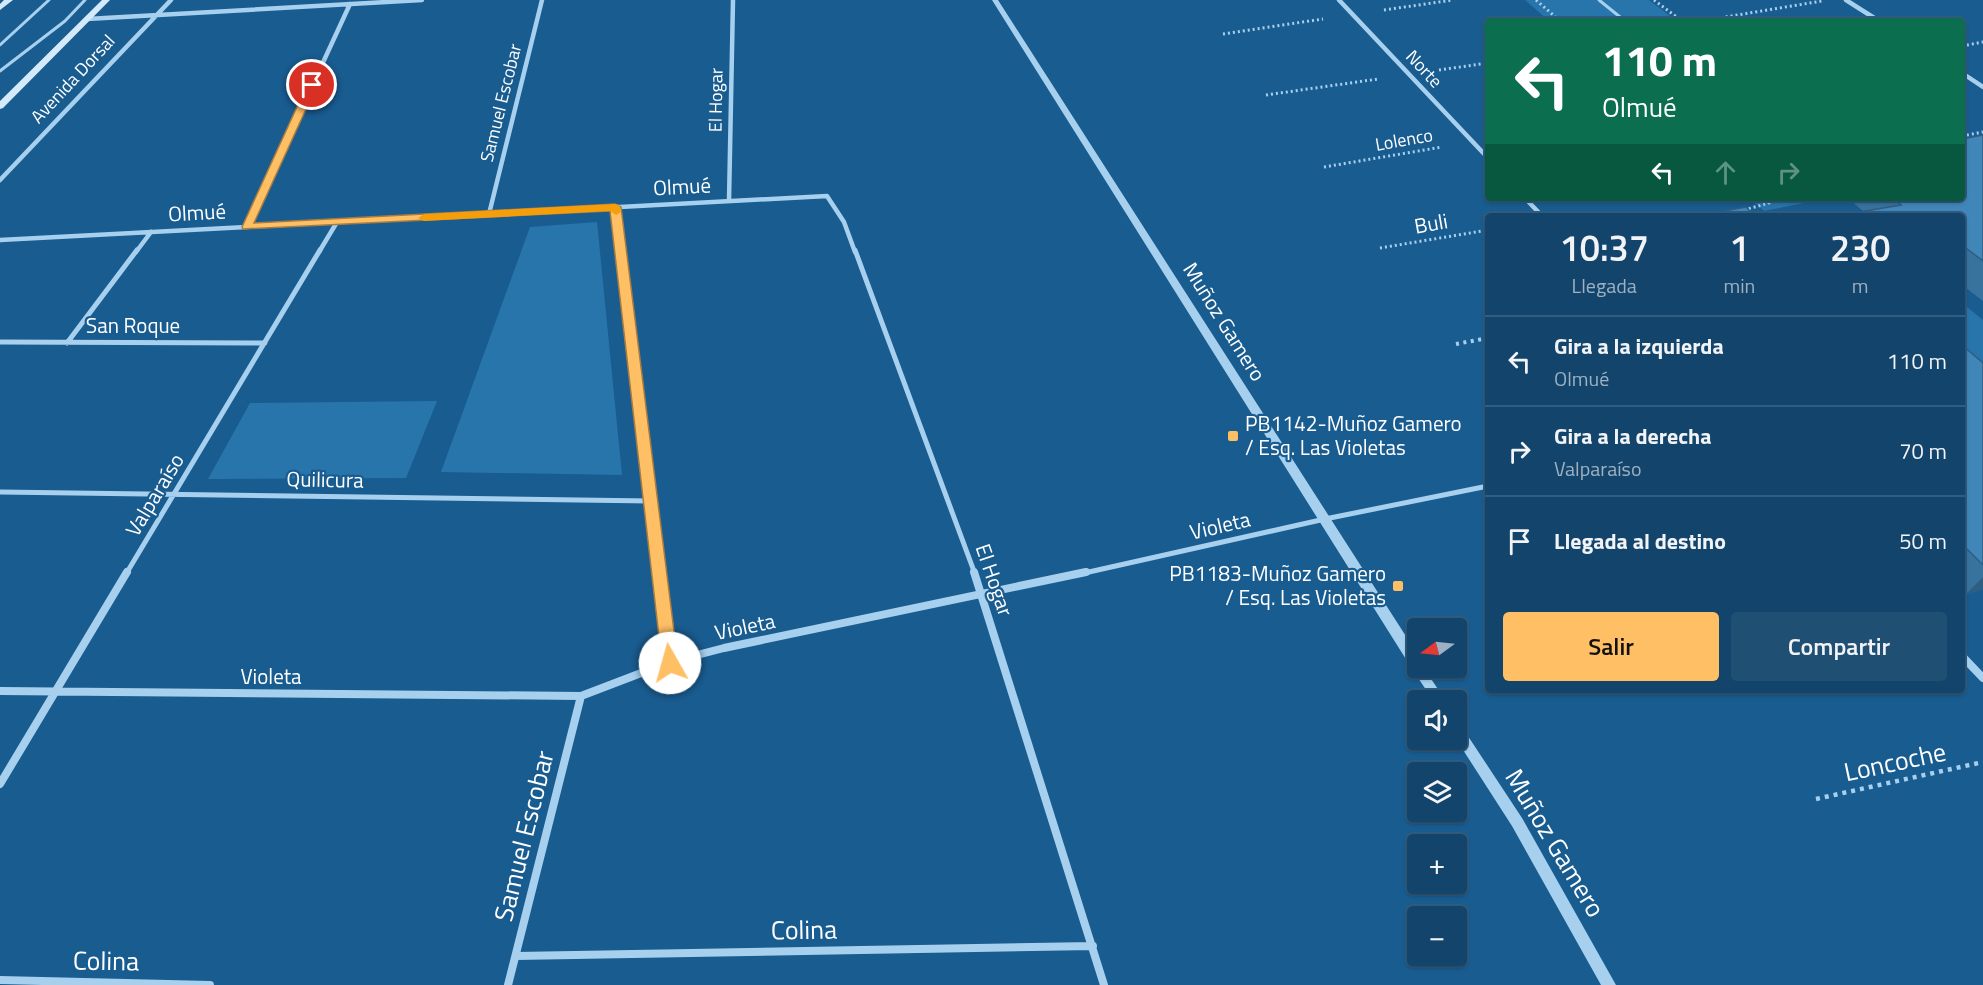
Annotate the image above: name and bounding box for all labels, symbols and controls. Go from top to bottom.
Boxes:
street label: Avenida Dorsal [24,28,121,129]
text: 110 m [1602,28,1717,92]
street label: Samuel Escobar [473,41,528,165]
icon: left [1503,42,1581,120]
street label: Norte [1400,44,1449,94]
pin [286,59,337,110]
icon: arrive [295,68,328,101]
street label: El Hogar [701,68,730,132]
text: Olmué [1602,86,1677,127]
street label: Lolenco [1373,121,1435,158]
icon: left [1646,156,1679,189]
icon: ahead [1709,156,1742,189]
icon: right [1772,156,1805,189]
street label: Olmué [652,169,712,203]
street label: Olmué [167,195,227,229]
street label: Buli [1412,204,1450,242]
text: 10:37 [1560,220,1649,275]
text: 1 [1729,220,1749,275]
text: 230 [1830,220,1890,275]
street label: Muñoz Gamero [1176,256,1274,387]
text: Llegada [1572,270,1637,301]
text: min [1723,270,1755,301]
text: m [1852,270,1868,301]
street label: San Roque [86,309,180,341]
text: Gira a la izquierda [1554,329,1724,363]
text: 110 m [1887,344,1947,378]
icon: left [1503,345,1536,378]
text: Olmué [1554,363,1609,394]
place label: PB1142-Muñoz Gamero / Esq. Las Violetas [1245,407,1462,463]
text: Gira a la derecha [1554,419,1711,453]
marker: PB1142-Muñoz Gamero / Esq. Las Violetas [1226,429,1240,443]
text: 70 m [1899,434,1947,468]
icon: right [1503,435,1536,468]
street label: Valparaíso [117,447,192,542]
text: Valparaíso [1554,453,1641,484]
street label: Quilicura [286,462,364,496]
street label: Violeta [1186,502,1254,547]
text: Llegada al destino [1554,524,1726,558]
text: 50 m [1899,524,1947,558]
icon: arrive [1503,525,1536,558]
street label: El Hogar [968,539,1022,620]
place label: PB1183-Muñoz Gamero / Esq. Las Violetas [1169,557,1386,613]
marker: PB1183-Muñoz Gamero / Esq. Las Violetas [1391,579,1405,593]
street label: Violeta [712,604,779,648]
button: Salir [1503,612,1719,681]
button: Compartir [1731,612,1947,681]
north arrow [1407,618,1467,678]
map controls [1407,618,1467,966]
position arrow [638,631,702,695]
street label: Violeta [240,660,302,692]
button: sound [1407,690,1467,750]
street label: Loncoche [1840,732,1950,791]
street label: Samuel Escobar [483,746,564,925]
street label: Muñoz Gamero [1496,761,1615,924]
button: layers [1407,762,1467,822]
button: + [1407,834,1467,894]
button: − [1407,906,1467,966]
street label: Colina [770,909,837,950]
street label: Colina [73,940,140,981]

